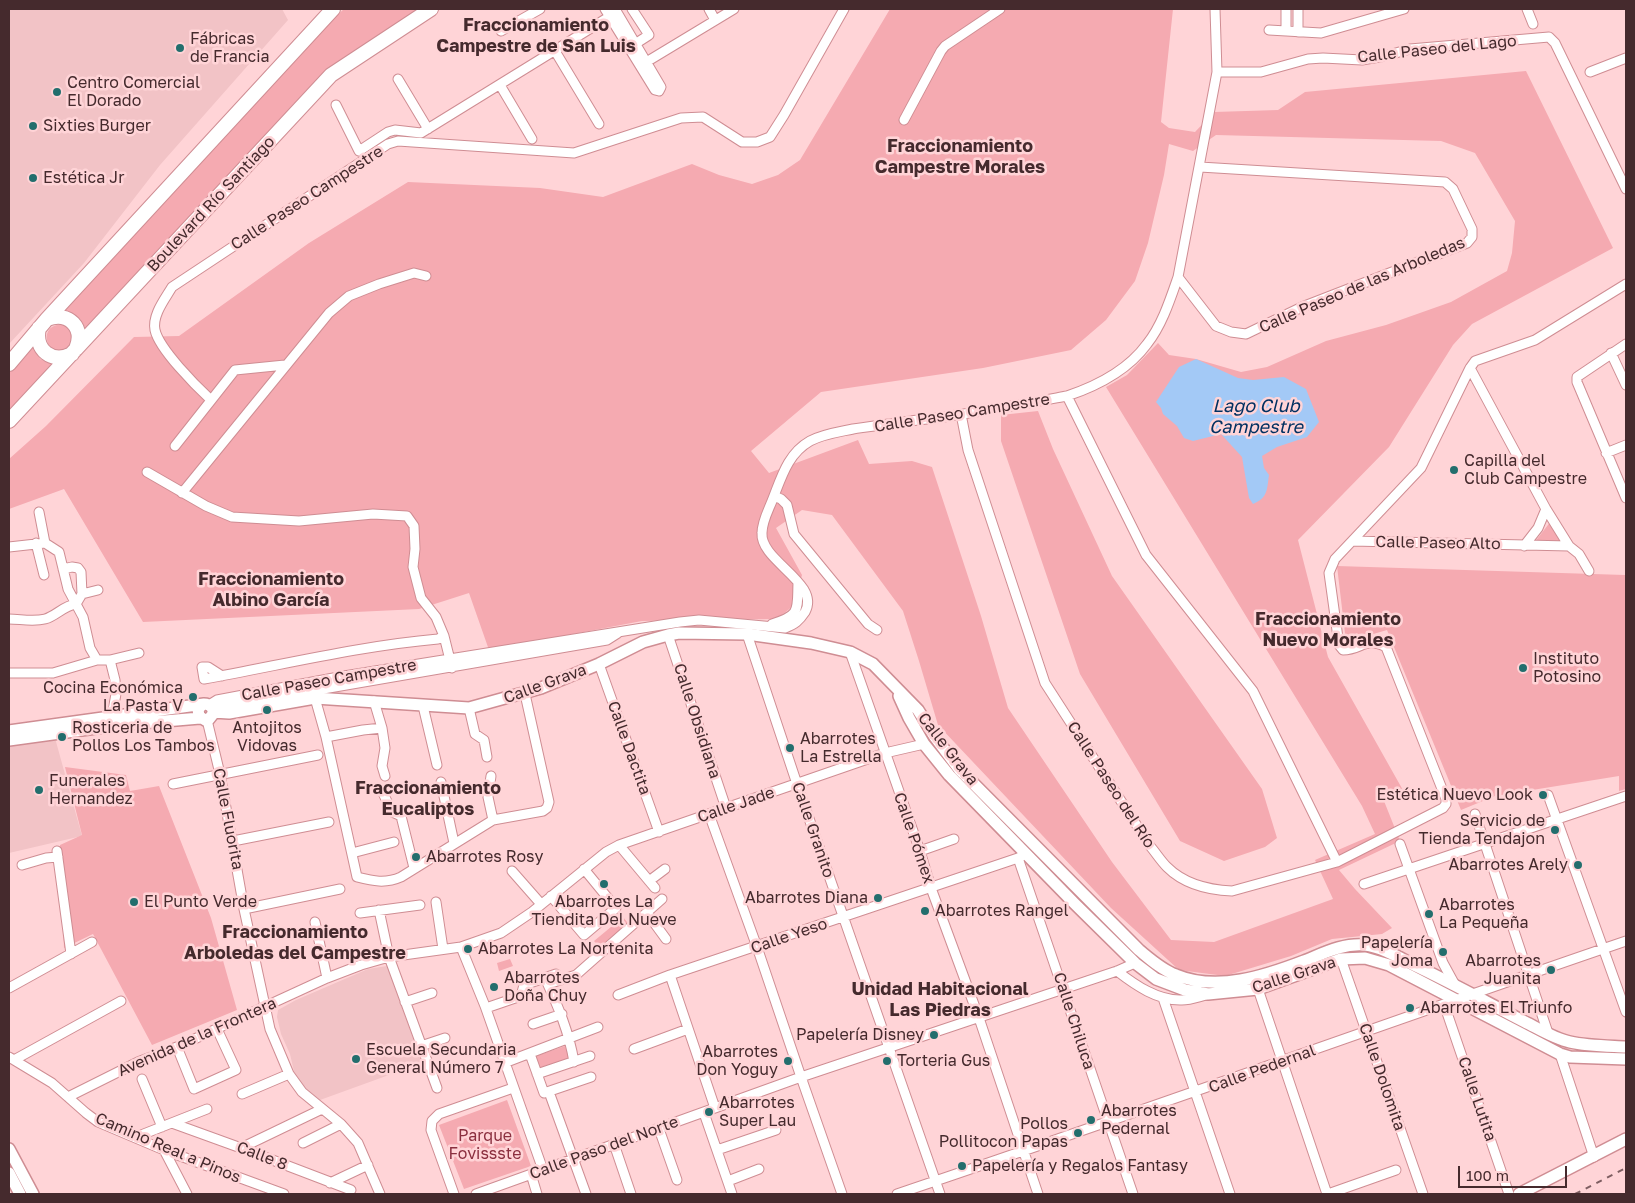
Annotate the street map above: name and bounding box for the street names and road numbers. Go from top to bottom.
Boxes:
street label: Calle Paseo del Lago [1356,31,1518,67]
street label: Boulevard Río Santiago [143,132,279,276]
street label: Calle Paseo Campestre [227,142,387,254]
street label: Calle Paseo de las Arboledas [1256,233,1468,337]
street label: Calle Paseo Campestre [873,390,1051,436]
street label: Calle Paseo Alto [1375,532,1501,554]
street label: Calle Paseo Campestre [240,655,418,705]
street label: Calle Grava [501,660,589,708]
street label: Calle Obsidiana [669,661,725,781]
street label: Calle Dactita [603,698,655,798]
street label: Calle Grava [914,709,982,789]
street label: Calle Paseo del Río [1063,718,1159,852]
street label: Calle Fluorita [209,767,247,871]
street label: Calle Granito [788,780,838,880]
street label: Calle Jade [695,783,777,827]
street label: Calle Pómex [889,790,939,886]
street label: Calle Yeso [748,914,830,958]
street label: Calle Grava [1250,952,1338,998]
street label: Calle Chiluca [1049,970,1099,1072]
street label: Avenida de la Frontera [115,993,279,1081]
street label: Calle Dolomita [1355,1021,1409,1133]
street label: Calle Pedernal [1206,1041,1318,1097]
street label: Calle Lutita [1454,1054,1500,1144]
street label: Camino Real a Pinos [93,1109,243,1187]
street label: Calle Paso del Norte [527,1112,681,1184]
street label: Calle 8 [234,1138,290,1174]

